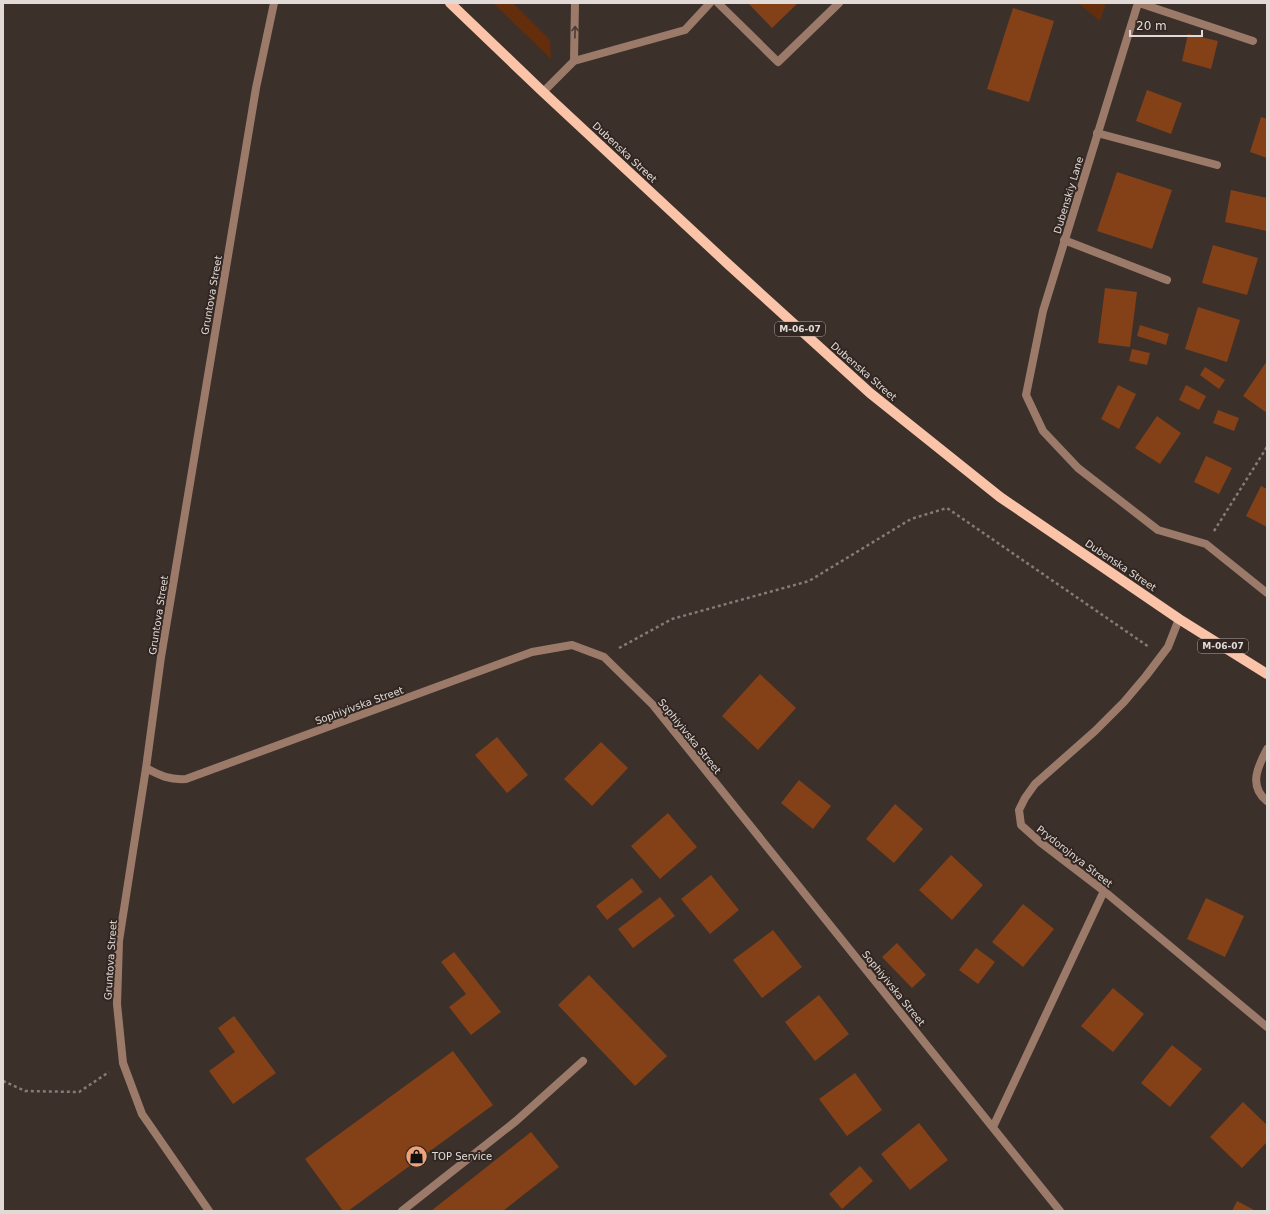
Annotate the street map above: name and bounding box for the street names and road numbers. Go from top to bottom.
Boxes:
street label: Dubenska Street [590,120,659,185]
street label: Dubenskiy Lane [1052,155,1085,235]
street label: Gruntova Street [199,255,224,336]
road number: М-06-07 [775,322,825,336]
street label: Dubenska Street [829,340,899,403]
street label: Dubenska Street [1083,538,1158,593]
street label: Gruntova Street [147,575,170,656]
road number: М-06-07 [1198,639,1248,653]
street label: Sophiyivska Street [314,684,405,727]
street label: Sophiyivska Street [656,697,723,776]
street label: Prydorojnya Street [1035,823,1115,889]
street label: Gruntova Street [102,920,119,1000]
street label: Sophiyivska Street [860,949,927,1028]

